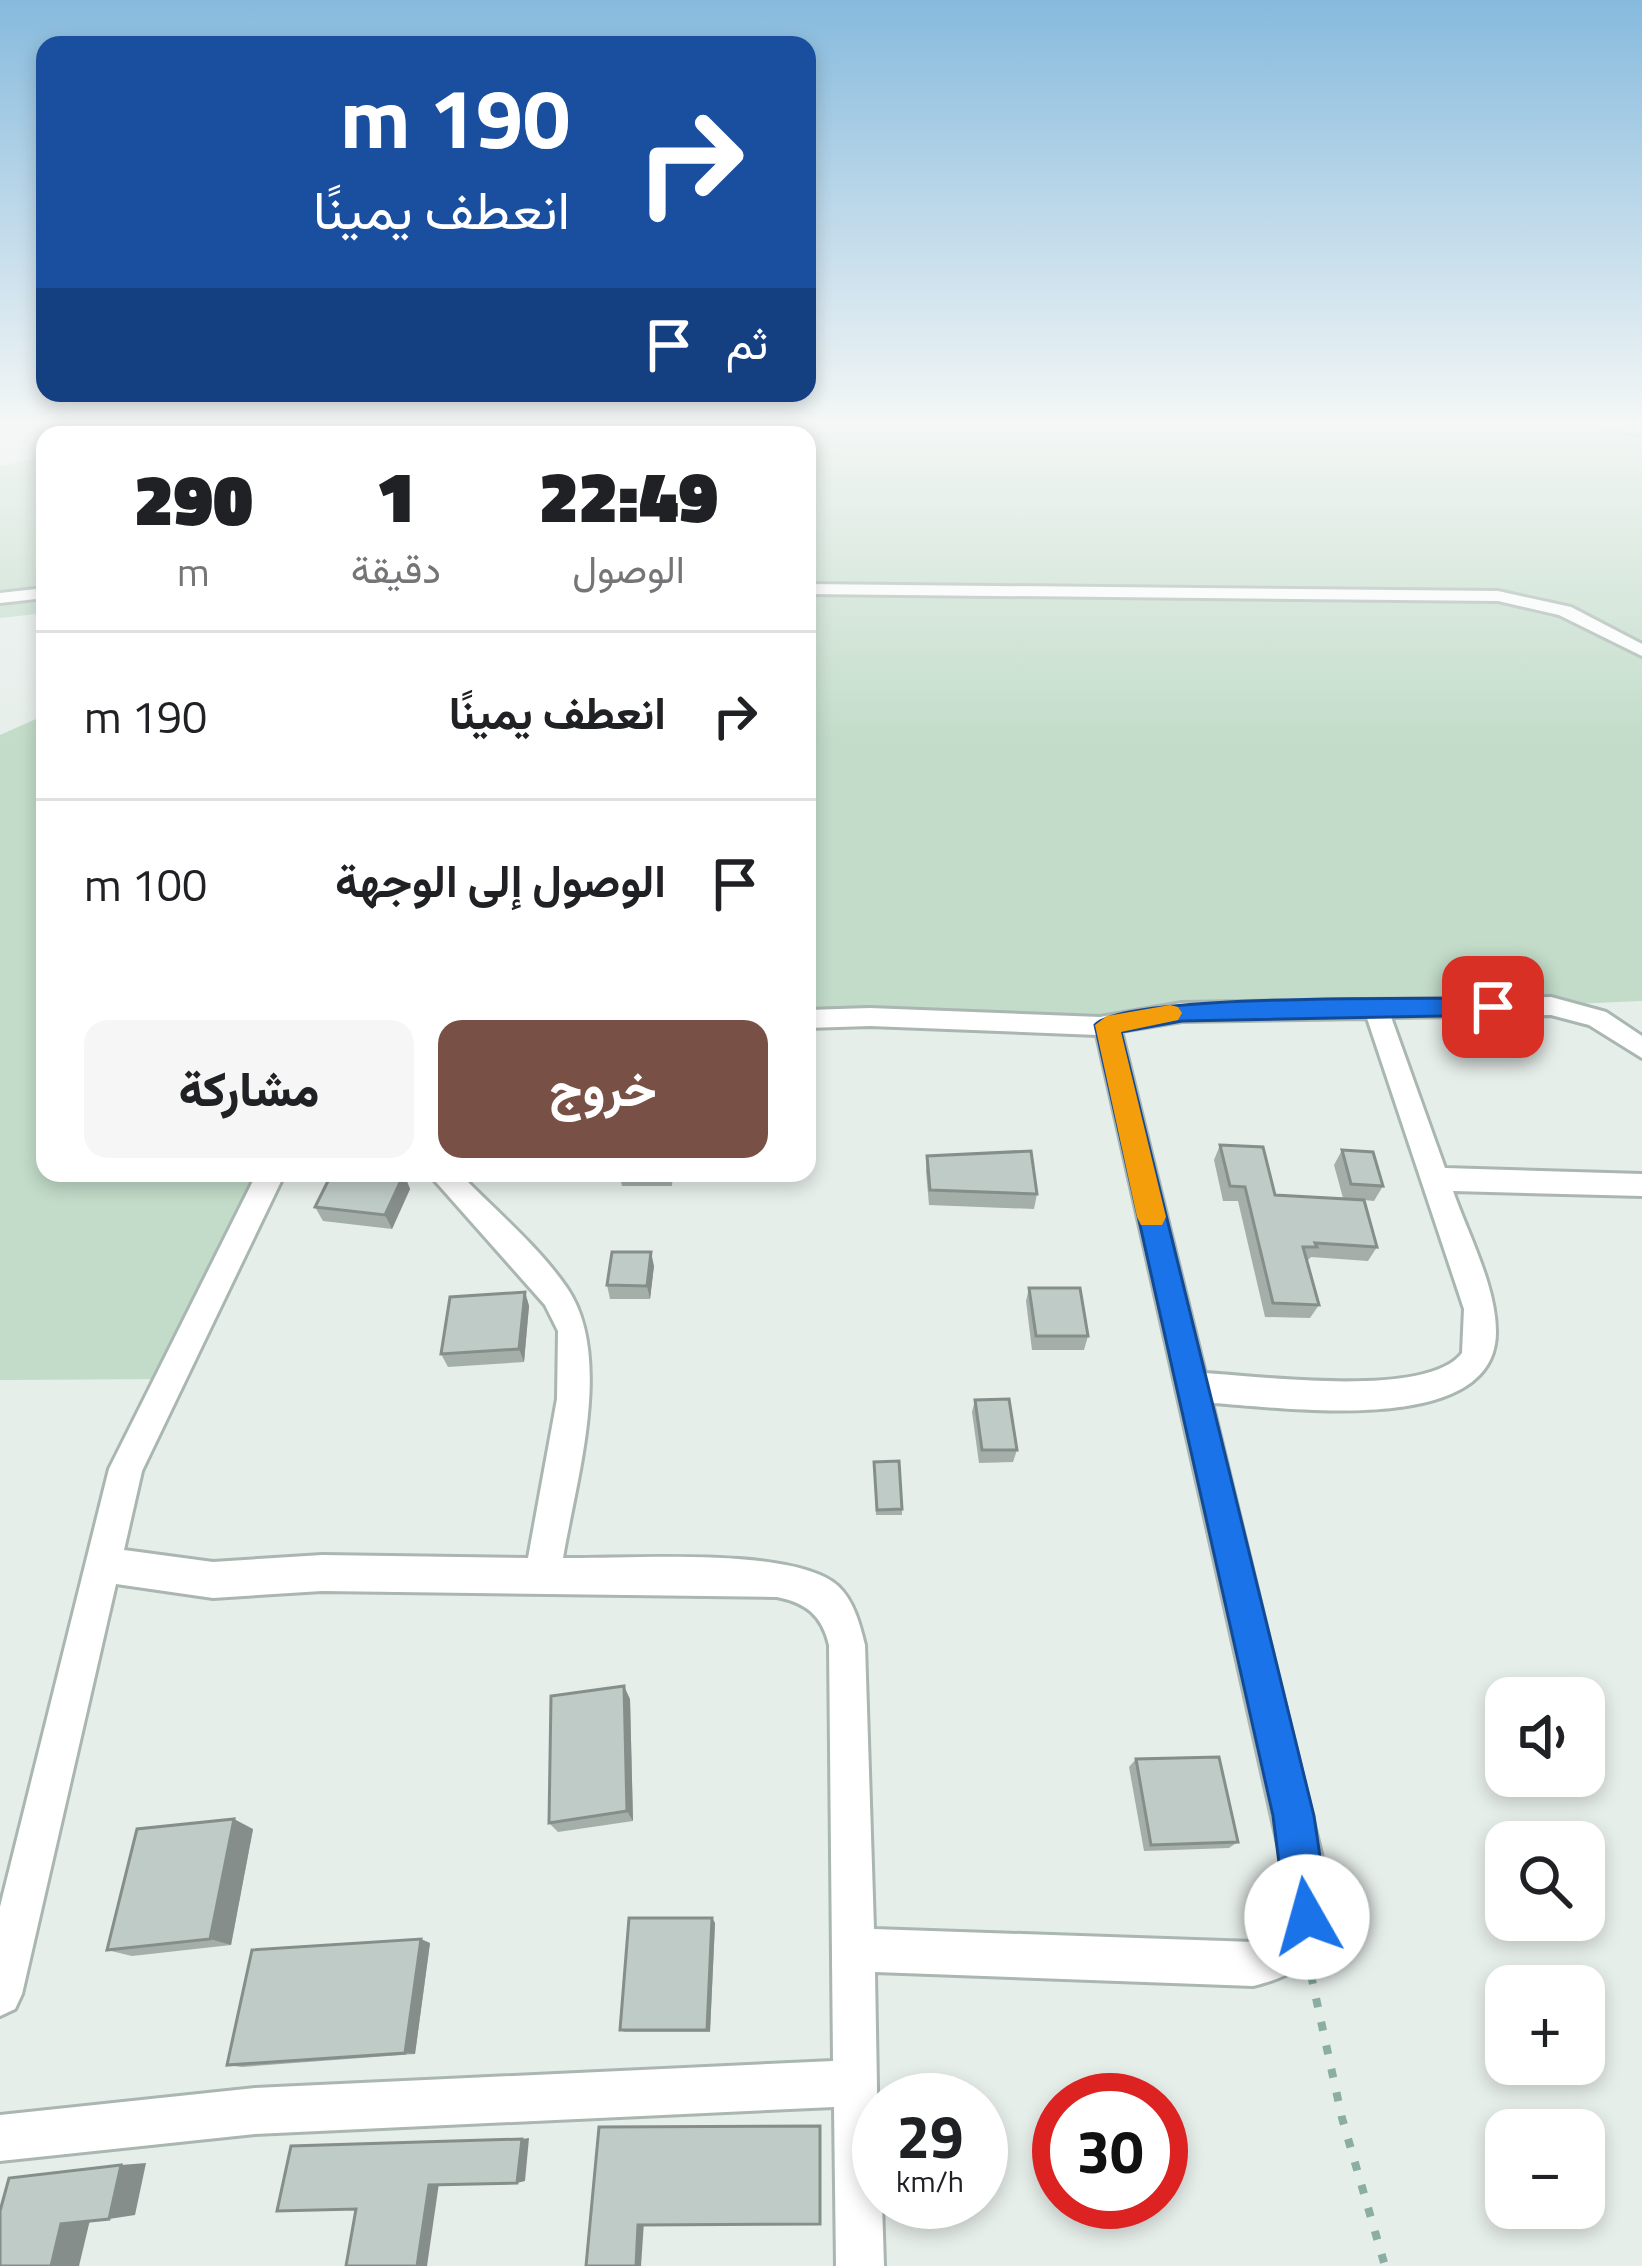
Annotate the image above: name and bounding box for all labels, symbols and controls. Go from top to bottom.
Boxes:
text: 190 m [340,53,570,181]
icon: right [612,84,768,240]
text: انعطف يمينًا [313,168,570,250]
text: ثم [726,308,768,376]
icon: arrive [636,312,702,378]
text: 1 [376,440,416,550]
text: 22:49 [539,440,718,550]
text: 290 [134,443,253,553]
text: دقيقة [351,539,441,598]
text: الوصول [572,539,685,598]
text: m [177,542,210,601]
text: انعطف يمينًا [449,678,666,746]
text: 190 m [84,682,207,750]
icon: right [702,683,768,749]
text: الوصول إلى الوجهة [335,846,666,914]
text: 100 m [84,850,207,918]
icon: arrive [702,851,768,917]
pin [1442,956,1544,1058]
icon: arrive [1460,974,1526,1040]
button: مشاركة [84,1020,414,1158]
button: خروج [438,1020,768,1158]
map controls [1485,1677,1605,2229]
button: sound [1485,1677,1605,1797]
button: search [1485,1821,1605,1941]
position arrow [1244,1854,1370,1980]
button: + [1485,1965,1605,2085]
speed limit sign: 30 [1032,2073,1188,2229]
text: 29 [896,2090,964,2181]
button: − [1485,2109,1605,2229]
text: km/h [896,2158,964,2204]

